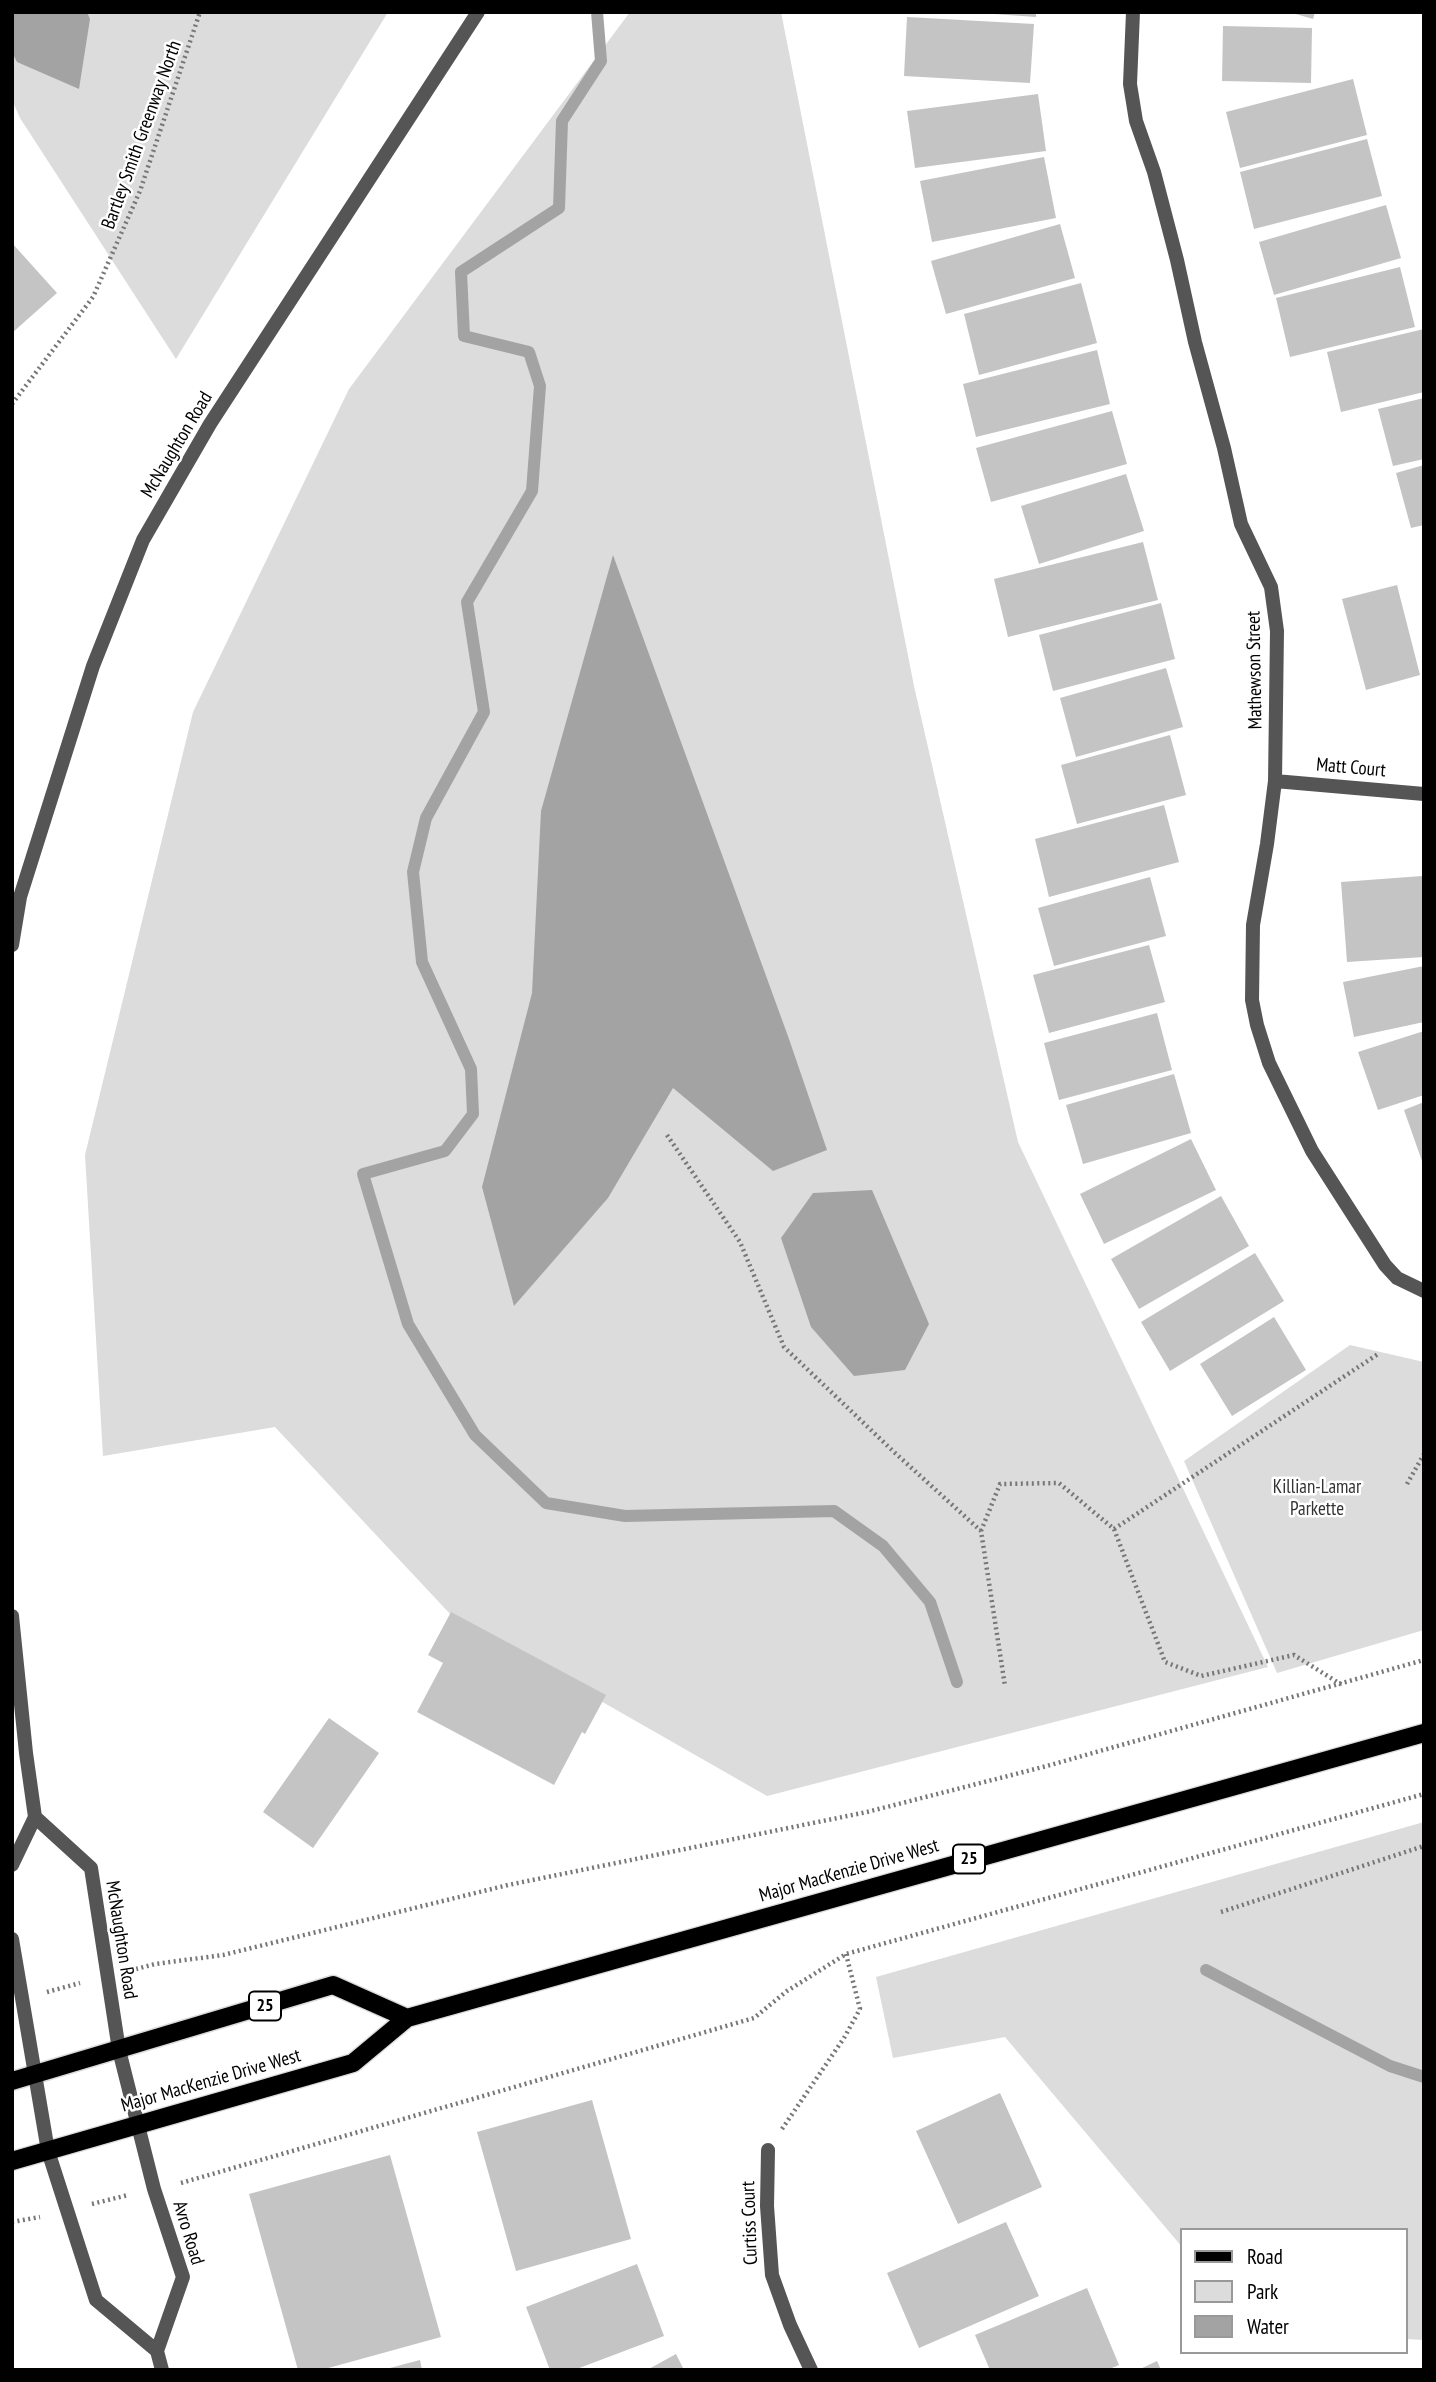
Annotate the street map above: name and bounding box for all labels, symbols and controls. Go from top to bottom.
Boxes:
street label: Bartley Smith Greenway North [97,38,187,232]
street label: McNaughton Road [136,388,218,502]
street label: Mathewson Street [1243,611,1267,729]
street label: Matt Court [1315,754,1387,782]
park label: Killian-Lamar Parkette [1273,1477,1361,1521]
street label: Major MacKenzie Drive West [757,1834,941,1908]
road number: 25 [953,1844,985,1873]
street label: McNaughton Road [100,1879,142,2001]
road number: 25 [249,1992,281,2020]
street label: Major MacKenzie Drive West [119,2044,303,2118]
street label: Curtiss Court [737,2181,763,2265]
street label: Avro Road [168,2198,208,2268]
legend [1180,2228,1408,2354]
text: Road [1247,2243,1283,2270]
text: Park [1247,2278,1278,2305]
text: Water [1247,2313,1289,2340]

